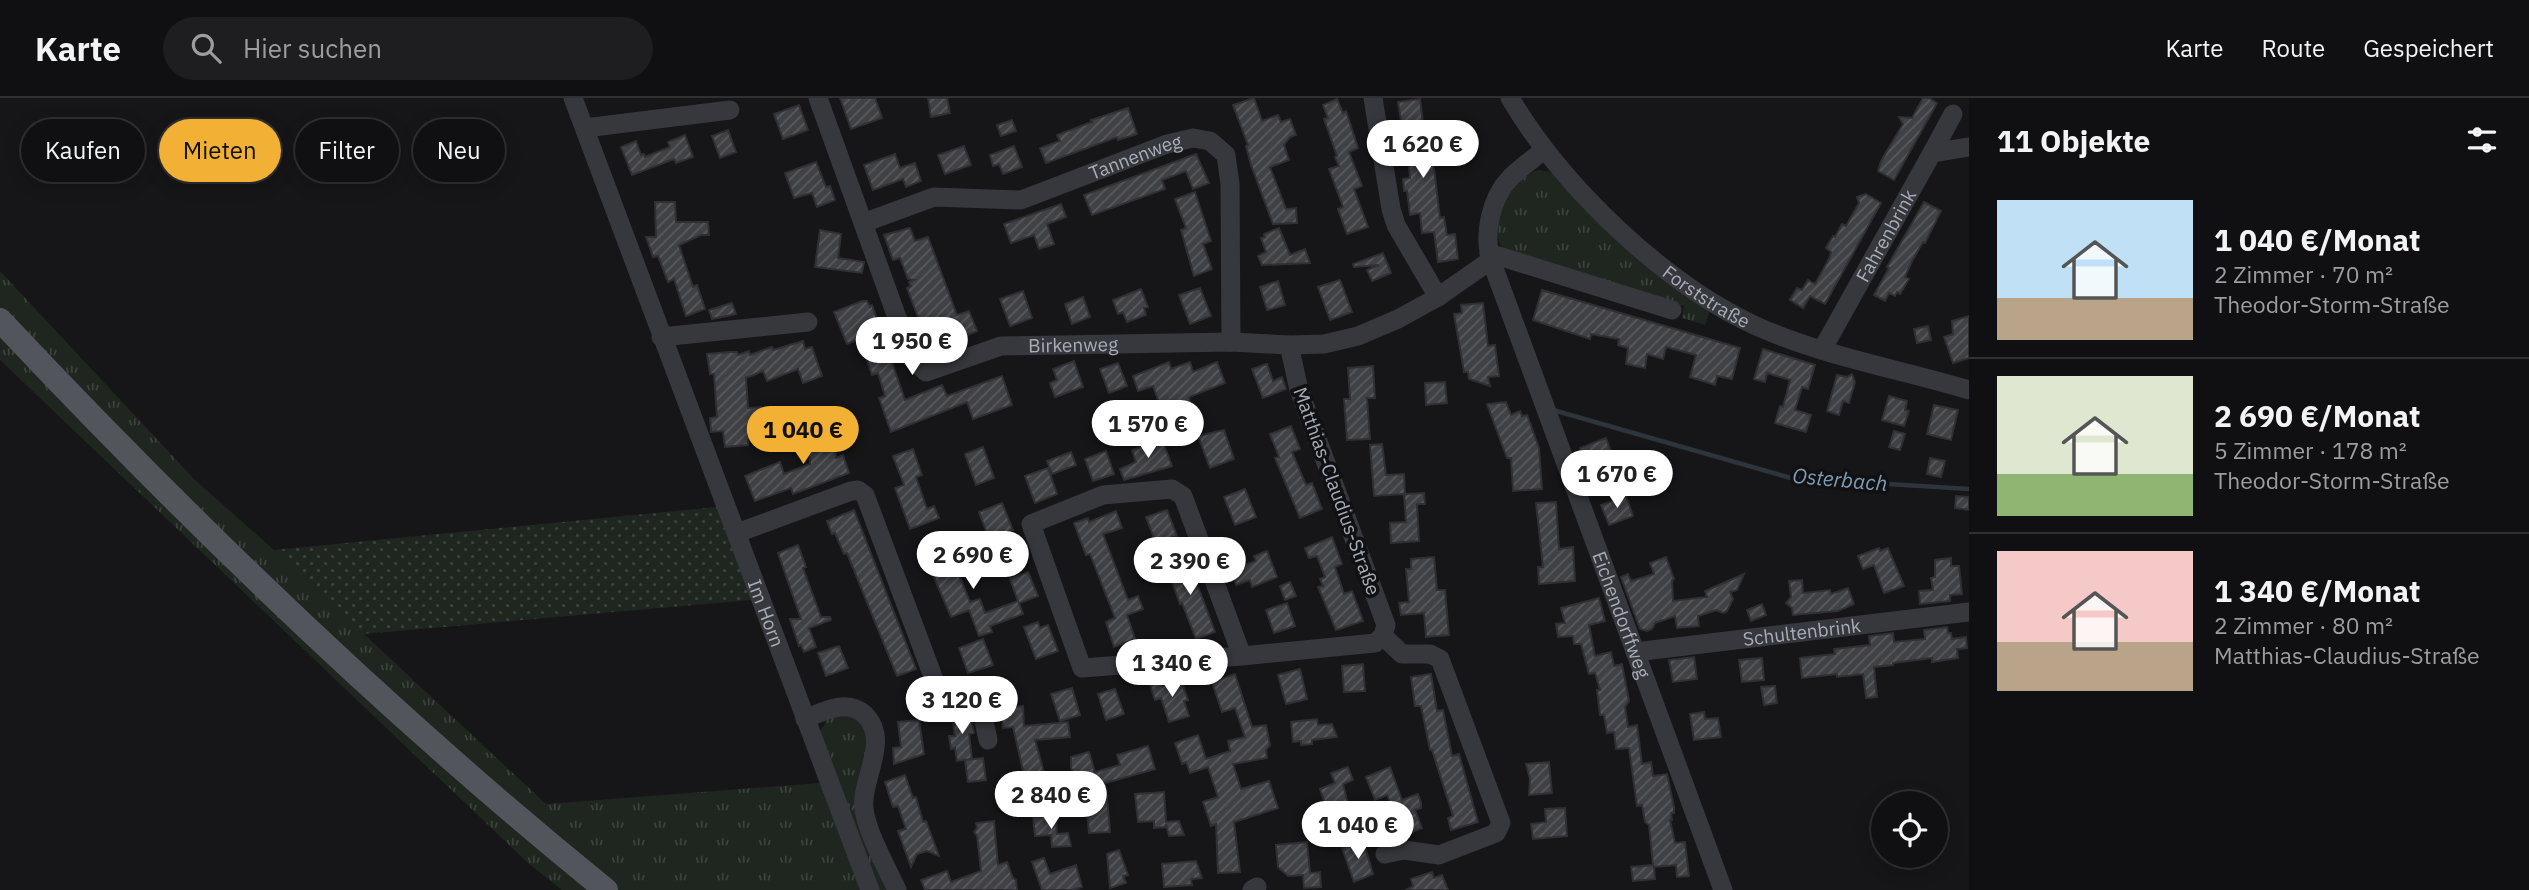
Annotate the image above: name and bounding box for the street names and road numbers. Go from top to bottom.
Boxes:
street label: Tannenweg [1085,129,1184,185]
street label: Fahrenbrink [1850,185,1921,286]
street label: Forststraße [1658,260,1754,333]
street label: Birkenweg [1028,332,1118,358]
street label: Matthias-Claudius-Straße [1288,384,1386,598]
street label: Eichendorffweg [1587,548,1656,681]
street label: Im Horn [742,576,790,650]
street label: Schultenbrink [1741,613,1862,651]

